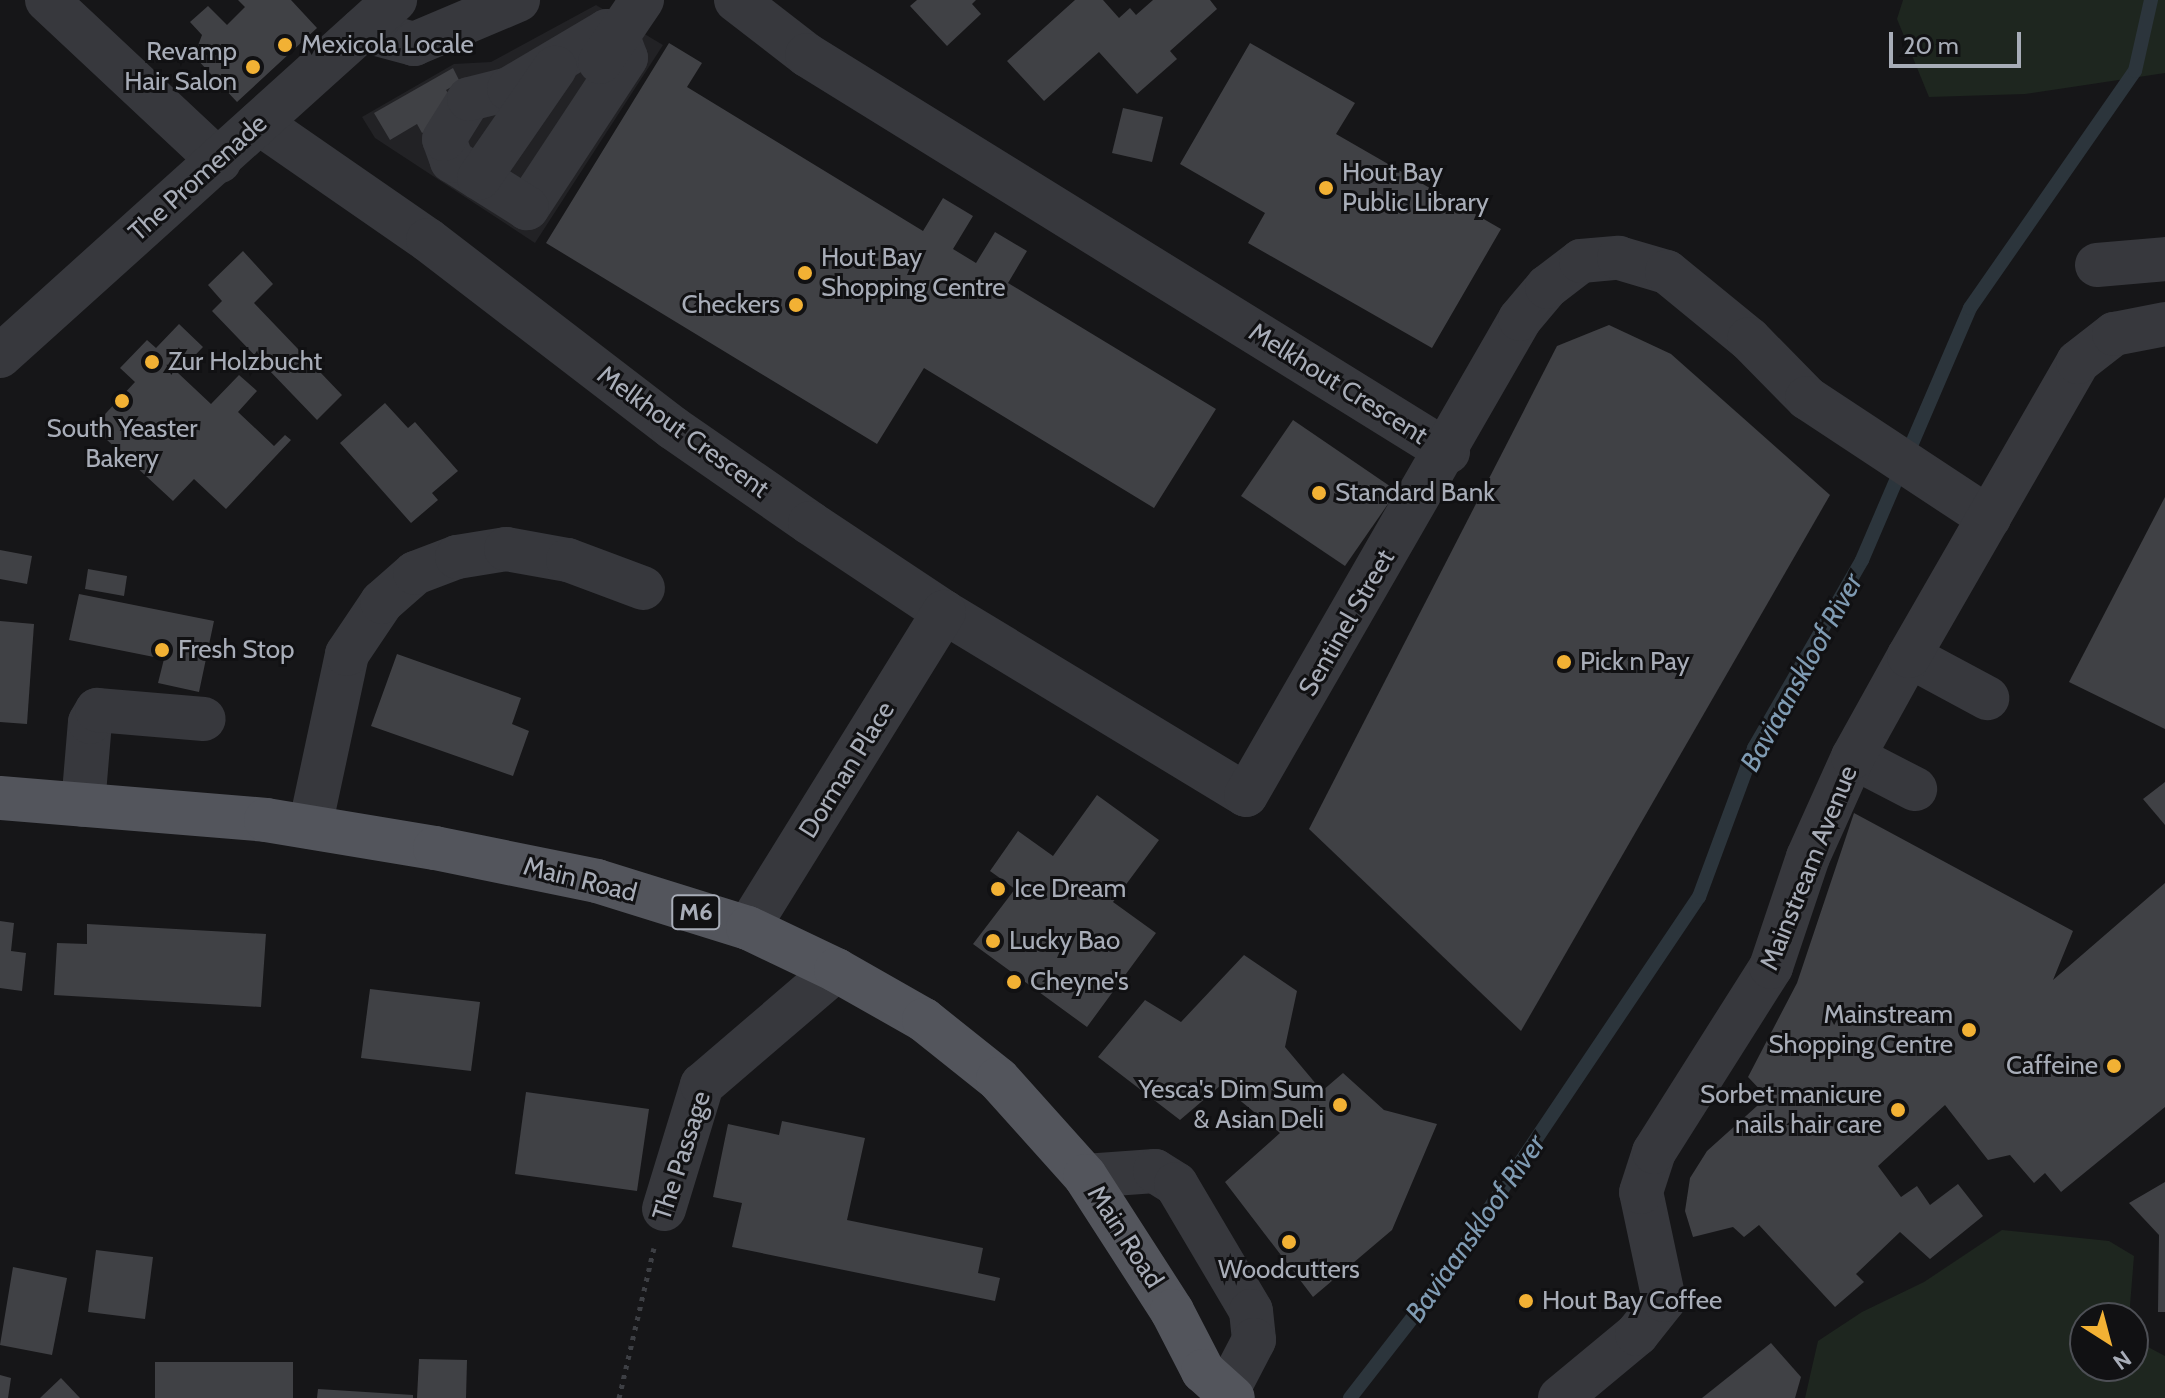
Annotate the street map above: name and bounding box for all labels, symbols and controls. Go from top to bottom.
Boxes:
scale bar [1893,16,2025,66]
place label: Mexicola Locale [301,29,474,61]
text: 20 m [1903,31,1959,60]
place label: Revamp Hair Salon [124,36,237,98]
marker: Mexicola Locale [276,36,294,54]
marker: Revamp Hair Salon [244,58,262,76]
street label: The Promenade [123,108,273,248]
place label: Hout Bay Public Library [1342,157,1489,218]
marker: Hout Bay Public Library [1317,179,1335,197]
place label: Hout Bay Shopping Centre [821,242,1005,304]
marker: Hout Bay Shopping Centre [796,264,814,282]
place label: Checkers [681,289,780,321]
marker: Checkers [787,296,805,314]
street label: Melkhout Crescent [1243,317,1433,451]
place label: Zur Holzbucht [168,346,322,378]
marker: Zur Holzbucht [143,353,161,371]
street label: Melkhout Crescent [591,359,775,505]
marker: South Yeaster Bakery [113,392,131,410]
place label: South Yeaster Bakery [46,413,198,474]
place label: Standard Bank [1335,477,1495,509]
marker: Standard Bank [1310,484,1328,502]
street label: Sentinel Street [1293,544,1401,702]
water label: Baviaanskloof River [1733,567,1869,777]
place label: Fresh Stop [178,634,295,666]
marker: Fresh Stop [153,641,171,659]
place label: Pick n Pay [1580,646,1690,678]
marker: Pick n Pay [1555,653,1573,671]
street label: Dorman Place [793,696,901,844]
street label: Mainstream Avenue [1754,761,1864,975]
street label: Main Road [520,851,640,909]
place label: Ice Dream [1014,873,1126,905]
marker: Ice Dream [989,880,1007,898]
road number: M6 [670,892,722,932]
place label: Lucky Bao [1009,925,1120,957]
marker: Lucky Bao [984,932,1002,950]
place label: Cheyne's [1030,966,1129,998]
marker: Cheyne's [1005,973,1023,991]
place label: Mainstream Shopping Centre [1769,999,1953,1060]
marker: Mainstream Shopping Centre [1960,1021,1978,1039]
place label: Caffeine [2006,1050,2098,1082]
marker: Caffeine [2105,1057,2123,1075]
place label: Yesca's Dim Sum & Asian Deli [1139,1074,1324,1136]
place label: Sorbet manicure nails hair care [1700,1079,1882,1140]
street label: The Passage [646,1087,718,1225]
marker: Yesca's Dim Sum & Asian Deli [1331,1096,1349,1114]
marker: Sorbet manicure nails hair care [1889,1101,1907,1119]
water label: Baviaanskloof River [1398,1128,1552,1328]
street label: Main Road [1080,1180,1170,1294]
marker: Woodcutters [1280,1233,1298,1251]
place label: Woodcutters [1218,1254,1360,1286]
place label: Hout Bay Coffee [1542,1285,1722,1317]
marker: Hout Bay Coffee [1517,1292,1535,1310]
north arrow [2069,1302,2149,1382]
text: N [2108,1345,2136,1376]

